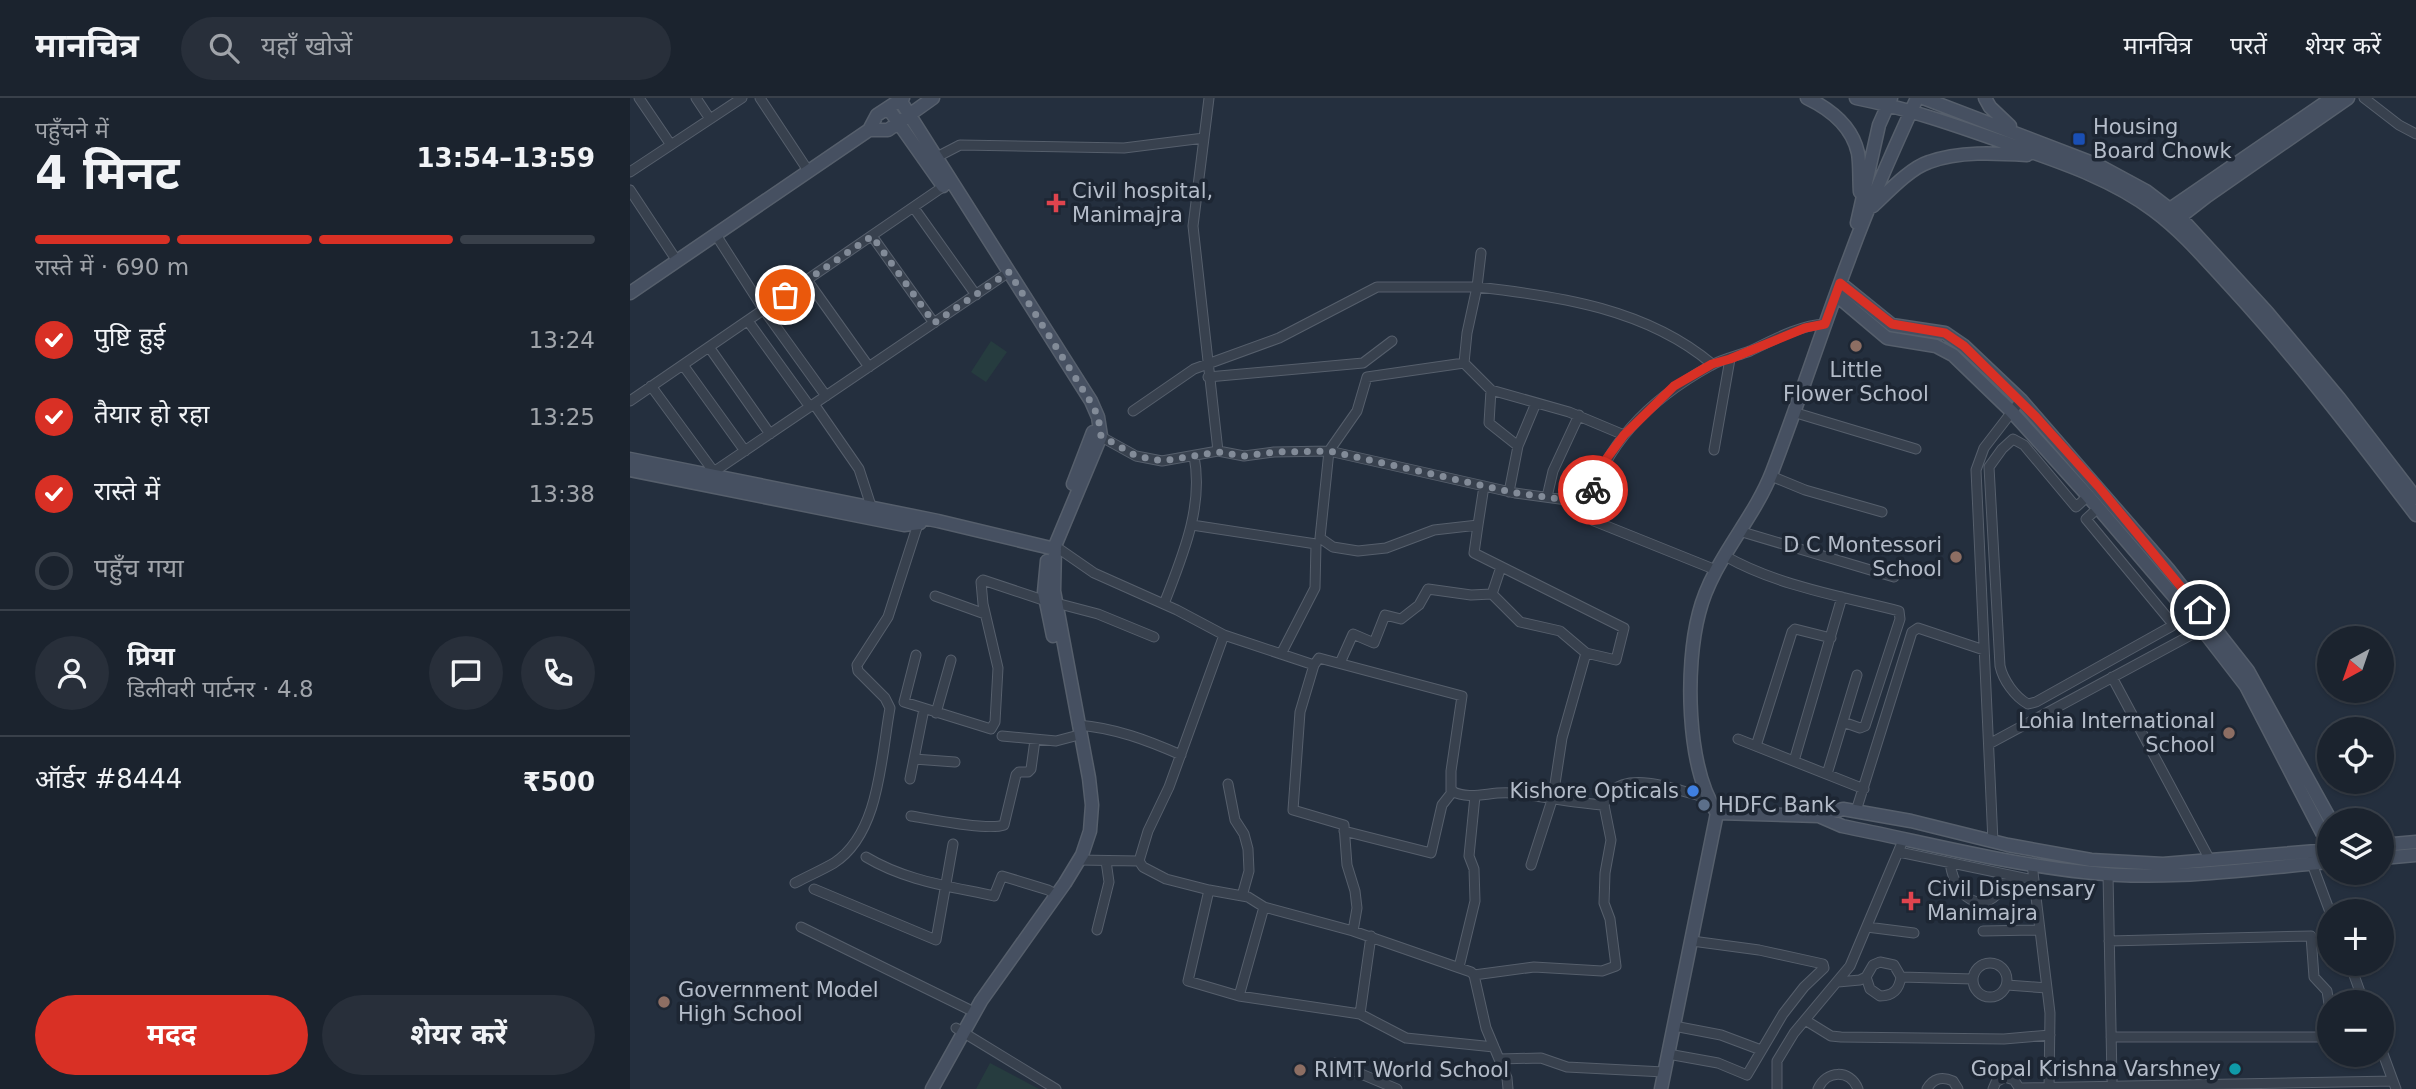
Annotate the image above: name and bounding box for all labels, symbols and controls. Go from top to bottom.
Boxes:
search box [181,17,671,80]
text: मानचित्र [35,26,139,65]
icon: search [205,29,243,67]
text: यहाँ खोजें [261,31,352,61]
text: मानचित्र [2123,32,2192,60]
text: परतें [2230,32,2267,60]
text: शेयर करें [2305,32,2381,60]
place label: Housing Board Chowk [2093,115,2232,163]
text: पहुँचने में [35,117,109,143]
marker: Housing Board Chowk [2071,131,2087,147]
text: 13:54–13:59 [416,143,595,173]
text: 4 मिनट [35,146,180,200]
place label: Civil hospital, Manimajra [1072,179,1213,227]
marker: Civil hospital, Manimajra [1046,193,1066,213]
text: रास्ते में · 690 m [35,254,189,280]
pin [755,265,815,325]
icon: bag [766,276,804,314]
icon: check [35,321,73,359]
text: पुष्टि हुई [94,322,166,352]
text: 13:24 [529,327,595,353]
marker: Little Flower School [1848,338,1864,354]
place label: Little Flower School [1783,358,1929,406]
icon: check [35,398,73,436]
text: तैयार हो रहा [94,399,210,429]
text: 13:25 [529,404,595,430]
courier [1558,455,1628,525]
icon: bike [1574,471,1612,509]
icon: check [35,475,73,513]
text: रास्ते में [94,476,160,506]
text: 13:38 [529,481,595,507]
place label: D C Montessori School [1783,533,1942,581]
marker: D C Montessori School [1948,549,1964,565]
text: पहुँच गया [94,553,184,583]
pin [2170,580,2230,640]
icon: home [2181,591,2219,629]
north arrow [2317,626,2394,704]
map controls [2317,626,2394,1067]
button: person [35,636,109,710]
button: chat [429,636,503,710]
button: phone [521,636,595,710]
text: प्रिया [127,641,175,671]
text: डिलीवरी पार्टनर · 4.8 [127,676,314,702]
place label: Lohia International School [2018,709,2215,757]
button: locate [2317,717,2394,794]
marker: Lohia International School [2221,725,2237,741]
text: ऑर्डर #8444 [35,764,182,794]
text: ₹500 [523,767,595,797]
place label: Kishore Opticals [1509,779,1679,803]
marker: Kishore Opticals [1685,783,1701,799]
place label: HDFC Bank [1718,793,1837,817]
marker: HDFC Bank [1696,797,1712,813]
button: layers [2317,808,2394,885]
place label: Civil Dispensary Manimajra [1927,877,2096,925]
marker: Civil Dispensary Manimajra [1901,891,1921,911]
button: + [2317,899,2394,976]
place label: Government Model High School [678,978,879,1026]
button: − [2317,990,2394,1067]
marker: Government Model High School [656,994,672,1010]
button: मदद [35,995,308,1075]
button: शेयर करें [322,995,595,1075]
place label: Gopal Krishna Varshney [1971,1057,2221,1081]
place label: RIMT World School [1314,1058,1509,1082]
marker: Gopal Krishna Varshney [2227,1061,2243,1077]
marker: RIMT World School [1292,1062,1308,1078]

